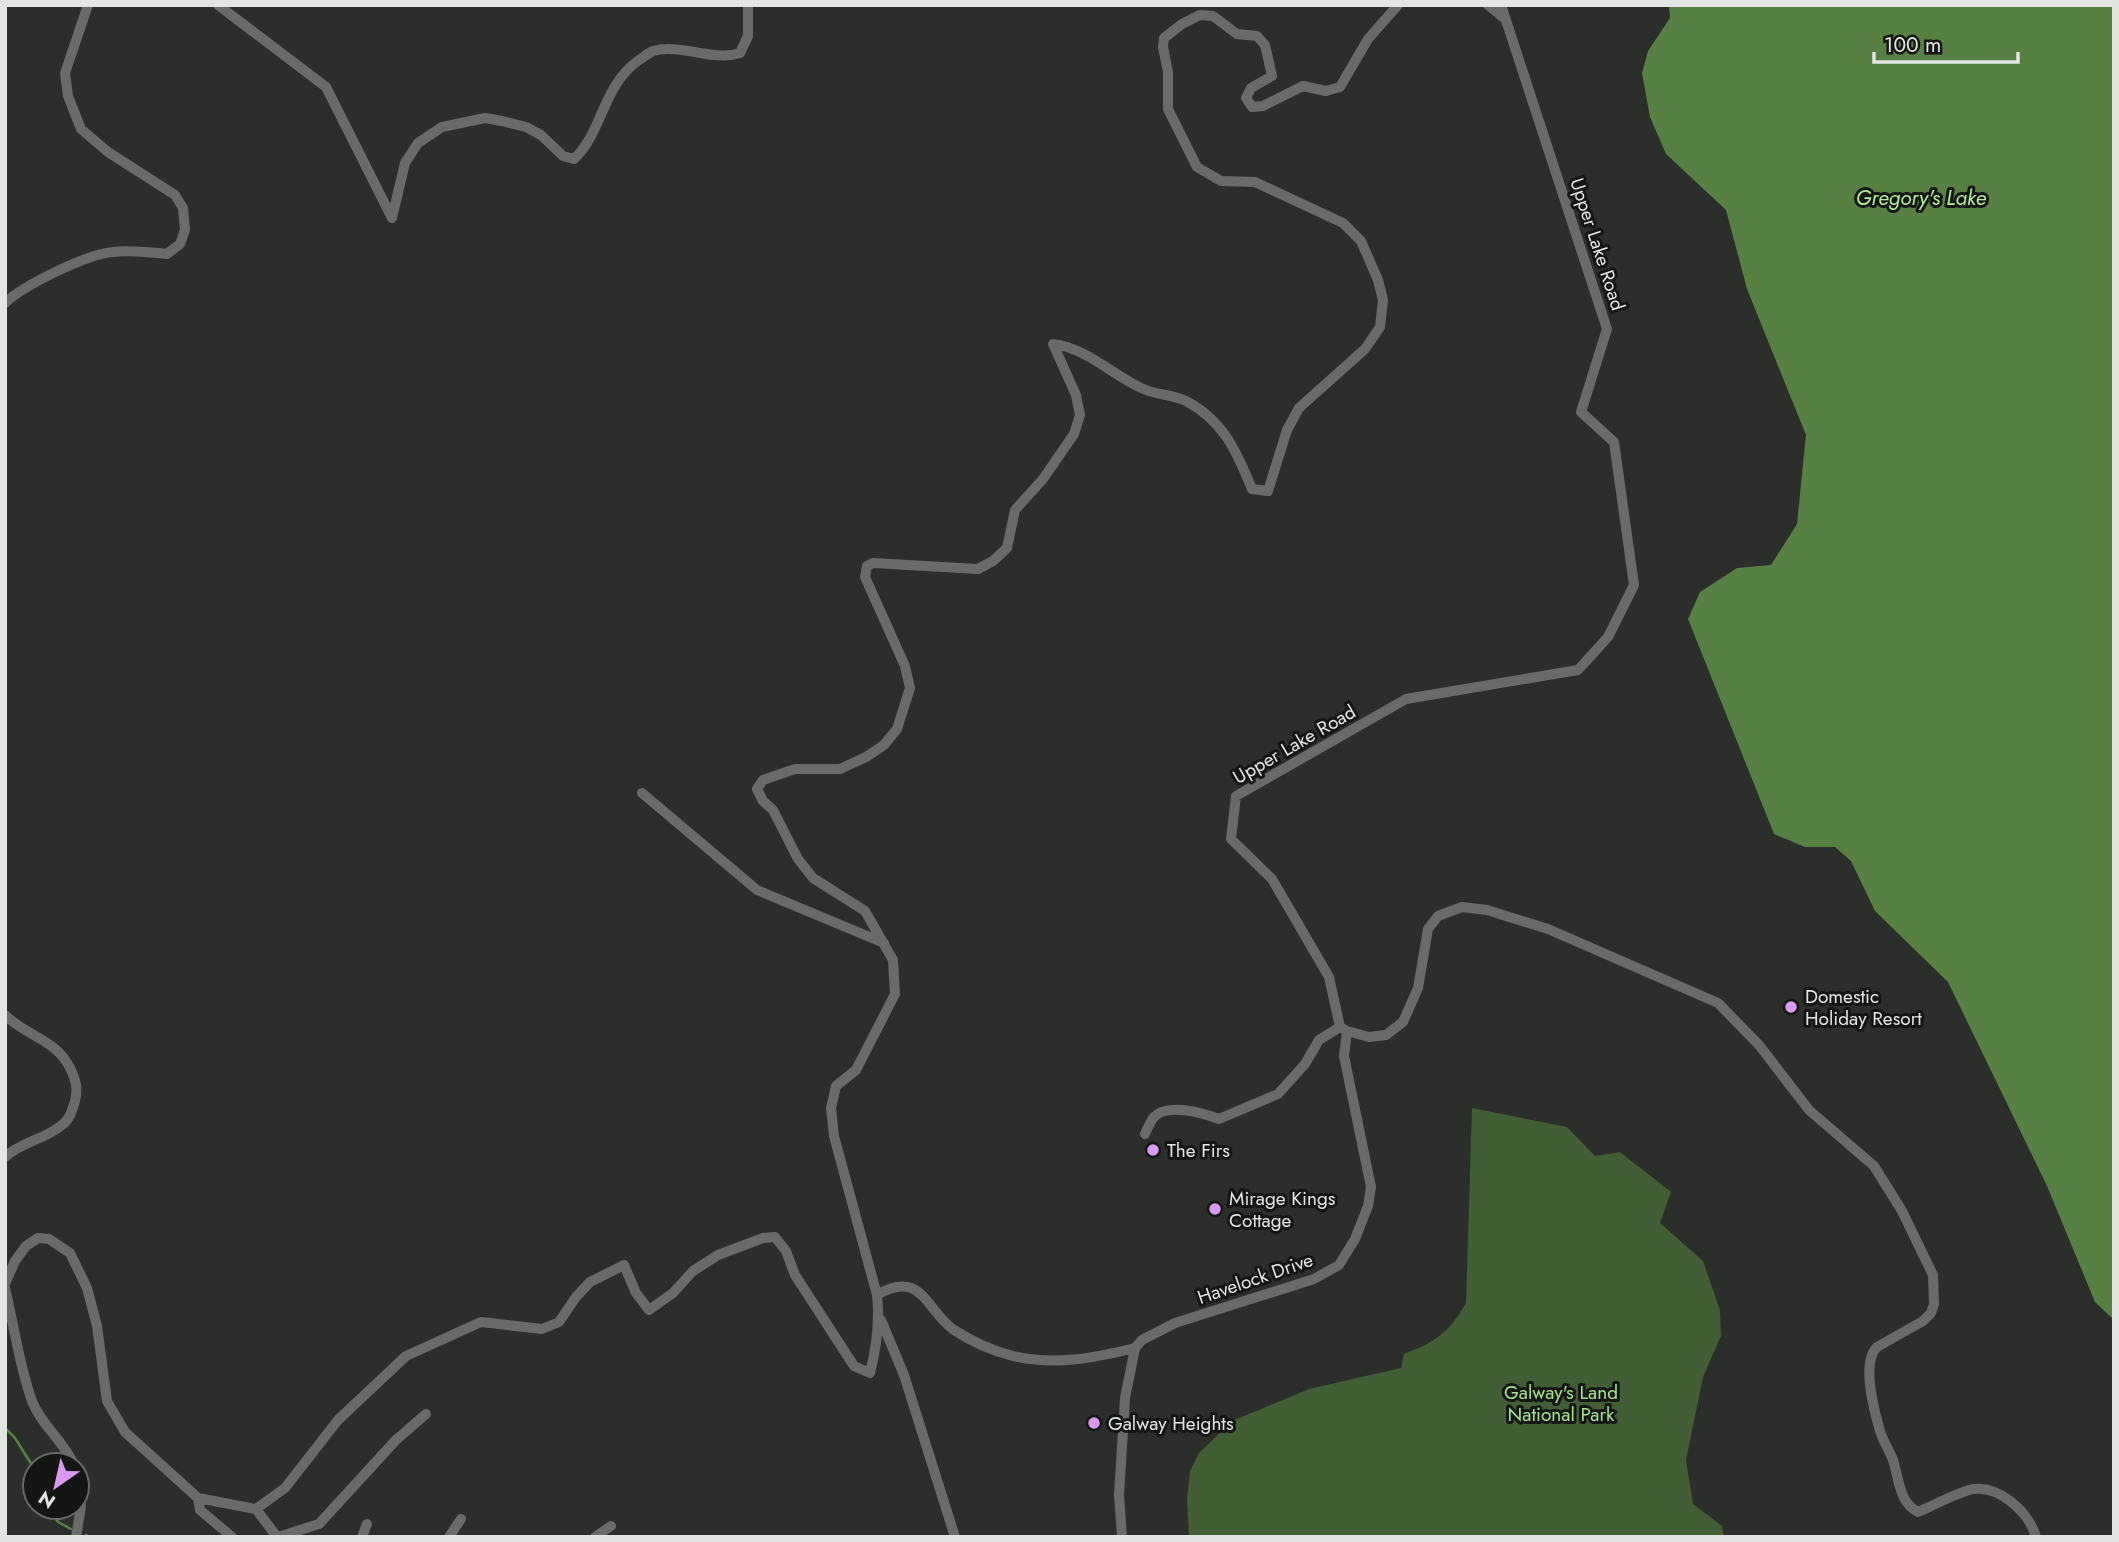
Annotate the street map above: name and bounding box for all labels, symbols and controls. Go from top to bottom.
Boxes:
scale bar [1874,21,2018,65]
text: 100 m [1884,30,1941,60]
street label: Upper Lake Road [1563,174,1632,314]
water label: Gregory's Lake [1856,183,1987,213]
street label: Upper Lake Road [1228,698,1361,791]
place label: Domestic Holiday Resort [1805,983,1922,1032]
marker: Domestic Holiday Resort [1783,999,1799,1015]
place label: The Firs [1167,1137,1230,1164]
marker: The Firs [1145,1142,1161,1158]
place label: Mirage Kings Cottage [1229,1185,1336,1234]
marker: Mirage Kings Cottage [1207,1201,1223,1217]
street label: Havelock Drive [1194,1246,1317,1311]
park label: Galway's Land National Park [1504,1379,1618,1428]
place label: Galway Heights [1108,1410,1234,1437]
marker: Galway Heights [1086,1415,1102,1431]
north arrow [21,1451,91,1521]
text: N [33,1484,61,1515]

